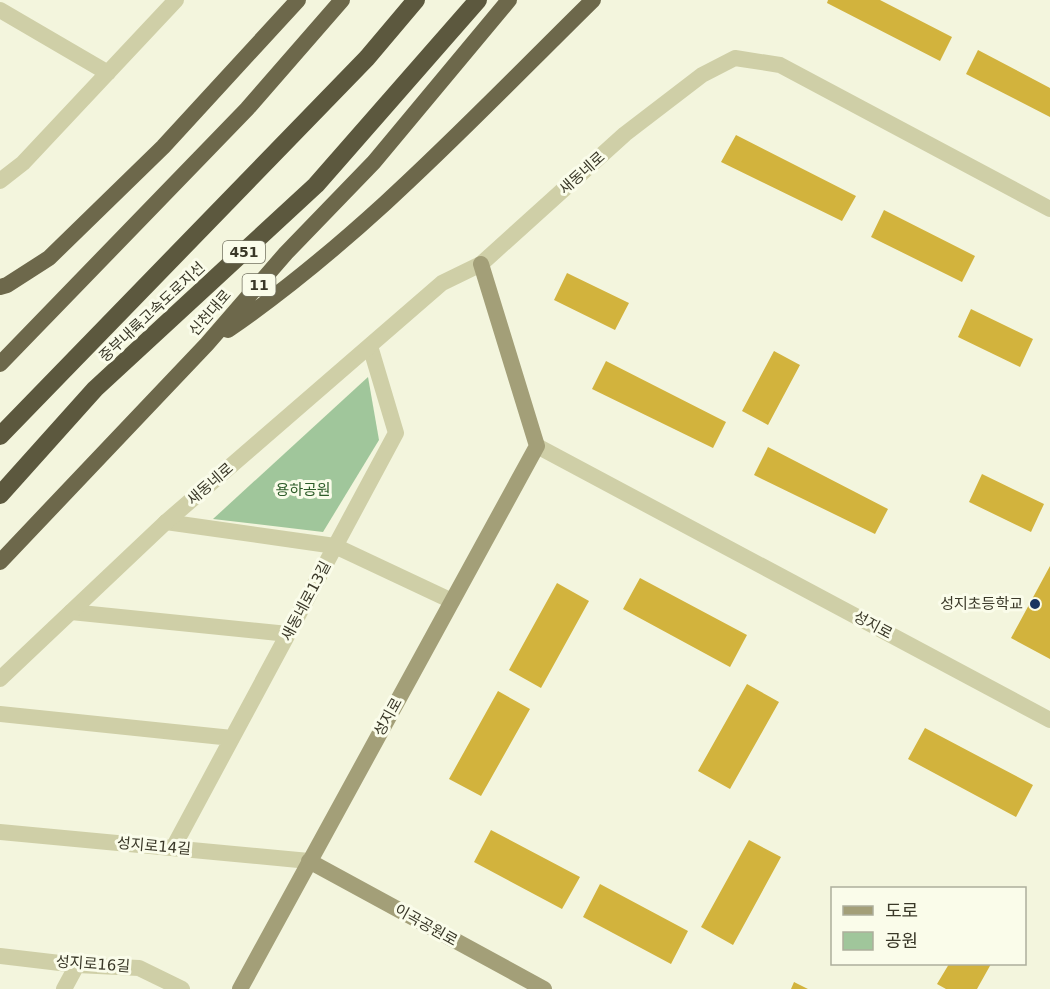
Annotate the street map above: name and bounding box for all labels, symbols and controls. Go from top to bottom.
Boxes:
street label: 새동네로 [555,148,609,198]
road number: 451 [223,241,265,263]
street label: 중부내륙고속도로지선 [95,258,209,366]
road number: 11 [242,274,276,296]
street label: 신천대로 [185,286,235,340]
street label: 새동네로 [183,459,237,509]
park label: 용하공원 [275,481,331,499]
street label: 새동네로13길 [277,558,335,644]
place label: 성지초등학교 [940,595,1023,613]
marker: 성지초등학교 [1028,597,1042,611]
street label: 성지로 [850,607,896,643]
street label: 성지로 [370,695,406,739]
street label: 성지로14길 [116,834,192,858]
legend [831,887,1026,965]
street label: 이곡공원로 [391,900,461,950]
text: 도로 [885,900,918,921]
text: 공원 [885,930,918,951]
street label: 성지로16길 [55,952,131,976]

